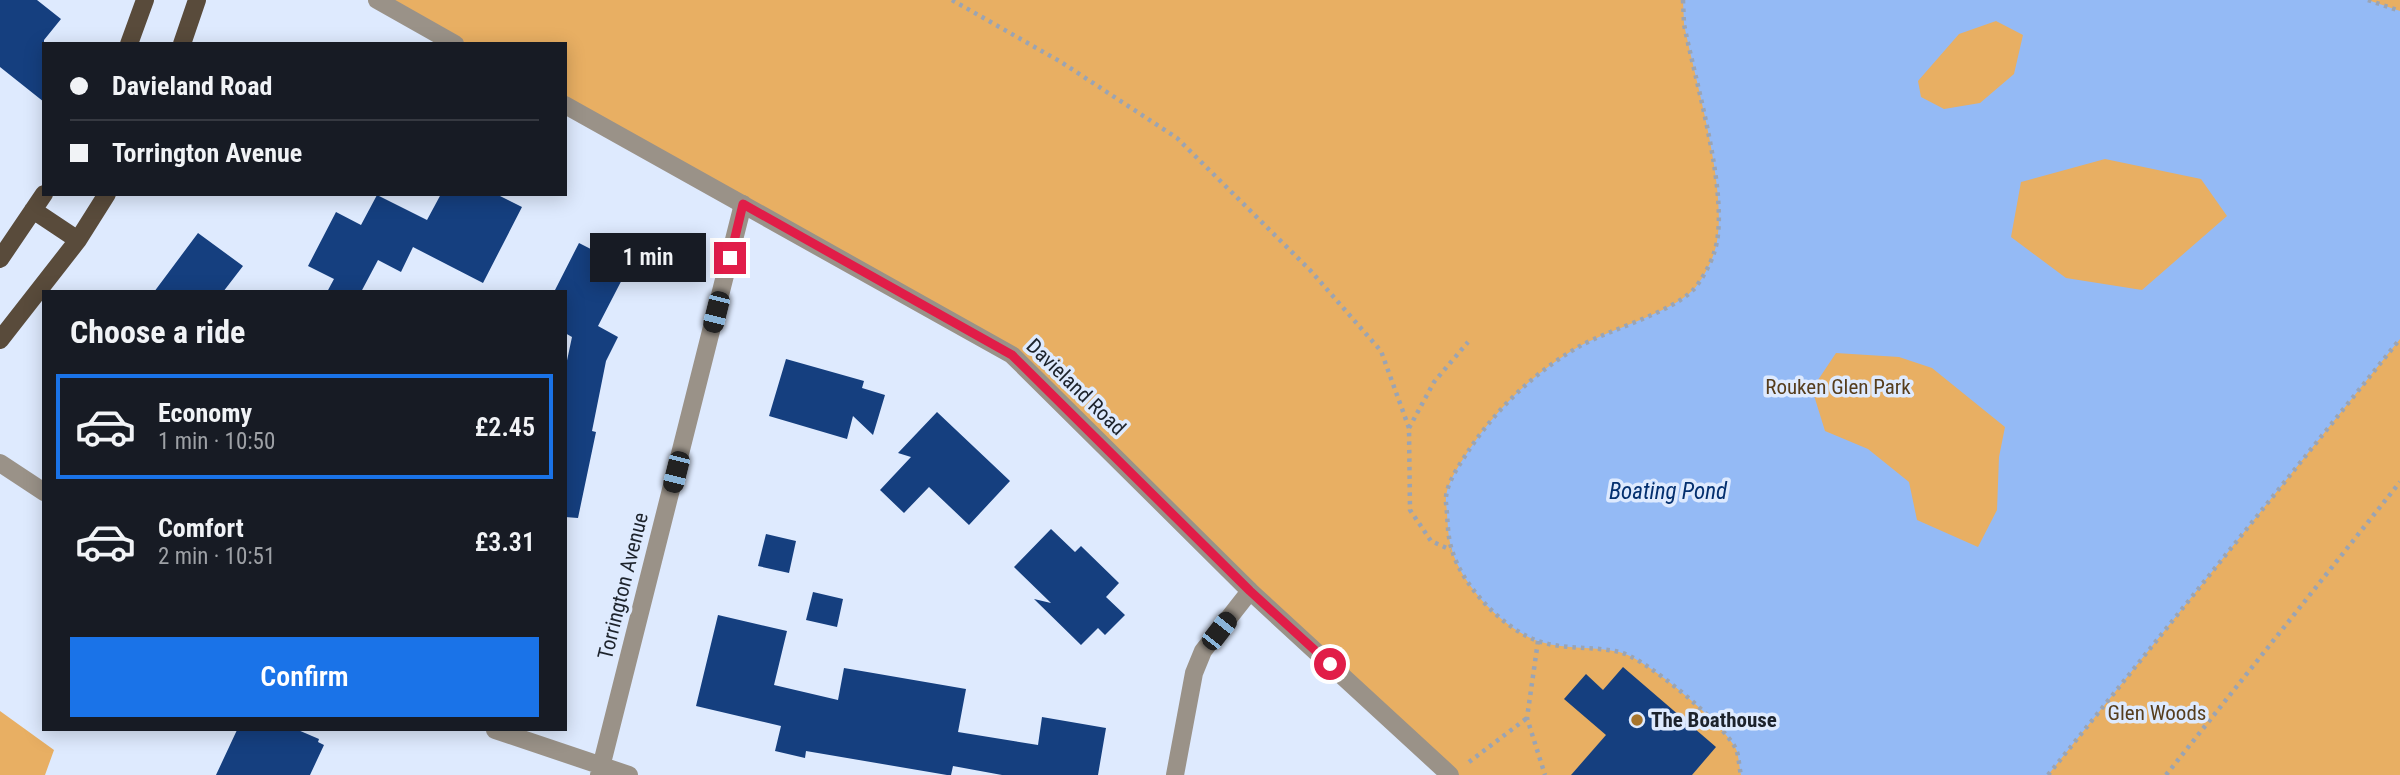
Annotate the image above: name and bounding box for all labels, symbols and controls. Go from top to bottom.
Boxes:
text: Davieland Road [112,71,272,101]
text: Torrington Avenue [112,138,302,168]
callout: 1 min [590,233,706,282]
route end [714,242,746,274]
text: 1 min [623,244,673,271]
car [701,289,732,335]
text: Choose a ride [70,313,245,351]
street label: Davieland Road [1022,334,1130,440]
park label: Rouken Glen Park [1765,375,1911,399]
icon: car [74,395,137,458]
text: Economy [158,398,252,428]
text: £2.45 [475,412,535,442]
text: 1 min · 10:50 [158,428,275,455]
car [661,449,692,495]
water label: Boating Pond [1609,478,1728,505]
icon: car [74,510,137,573]
street label: Torrington Avenue [593,510,653,662]
text: Comfort [158,513,244,543]
text: £3.31 [475,527,535,557]
text: 2 min · 10:51 [158,543,275,570]
car [1198,608,1241,654]
button: Confirm [70,637,539,717]
route start [1314,648,1346,680]
park label: Glen Woods [2108,701,2206,725]
place label: The Boathouse [1651,708,1777,732]
marker: The Boathouse [1629,712,1645,728]

